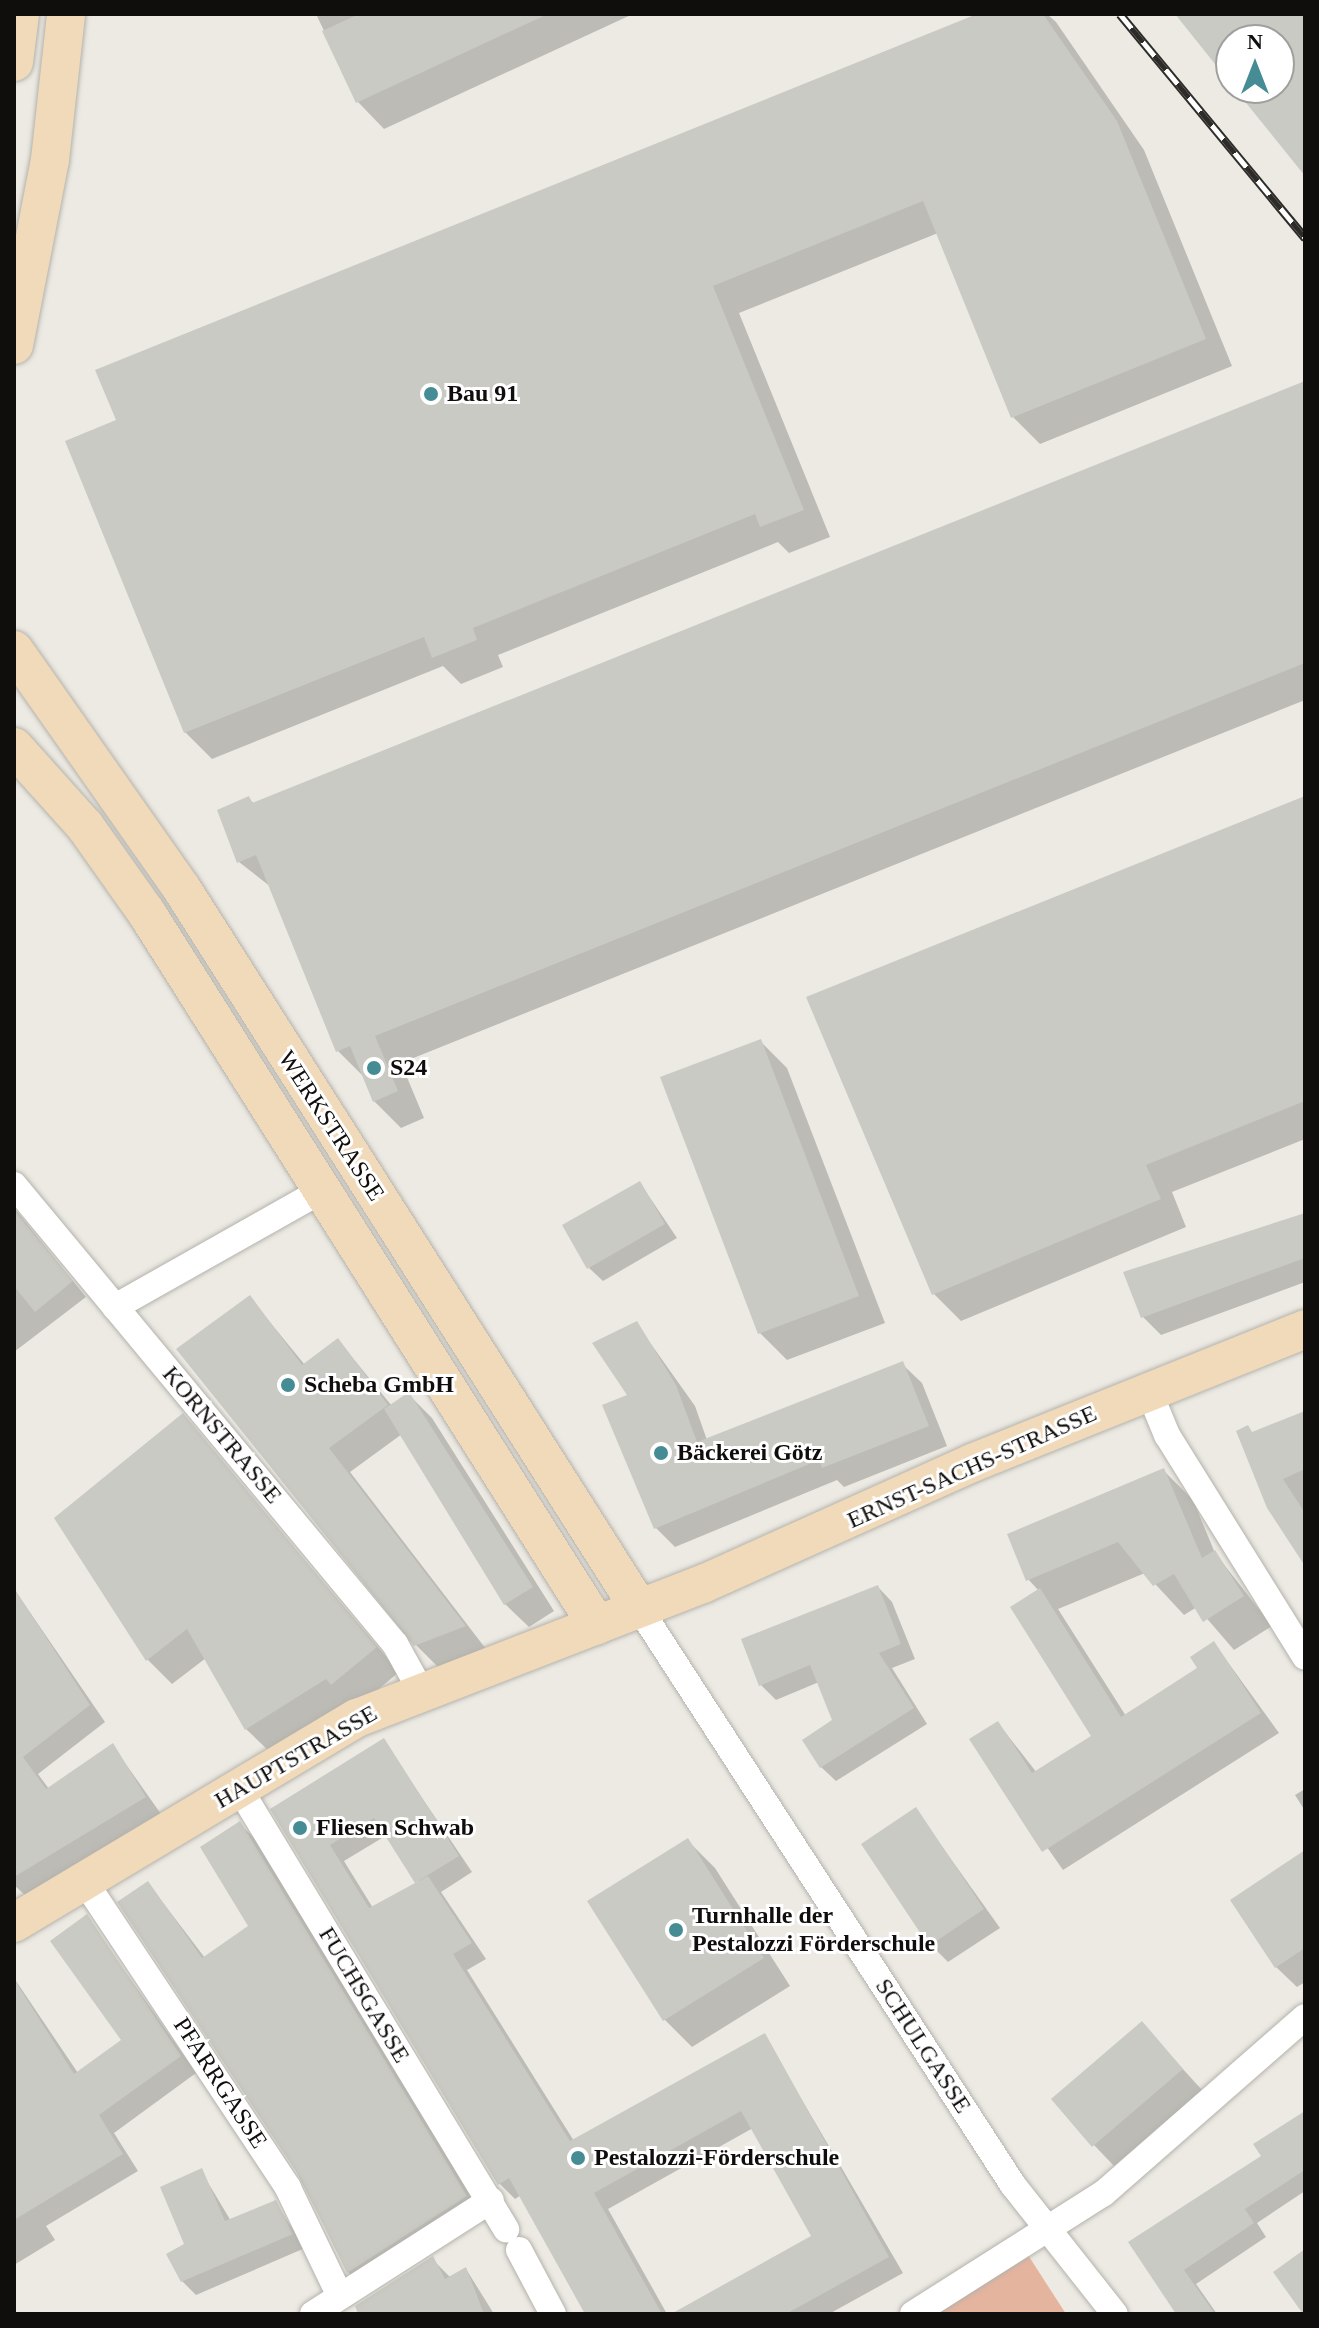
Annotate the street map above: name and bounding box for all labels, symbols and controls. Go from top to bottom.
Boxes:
north arrow [1215,24,1295,104]
text: N [1247,29,1263,54]
place label: Bau 91 [447,380,518,408]
marker: Bau 91 [422,385,440,403]
street label: WERKSTRASSE [272,1045,390,1207]
place label: S24 [390,1054,427,1082]
marker: S24 [365,1059,383,1077]
street label: KORNSTRASSE [156,1360,288,1510]
place label: Scheba GmbH [304,1371,454,1399]
marker: Scheba GmbH [279,1376,297,1394]
street label: ERNST-SACHS-STRASSE [843,1399,1101,1535]
place label: Bäckerei Götz [677,1439,823,1467]
marker: Bäckerei Götz [652,1444,670,1462]
street label: HAUPTSTRASSE [210,1699,382,1815]
place label: Fliesen Schwab [316,1814,474,1842]
marker: Fliesen Schwab [291,1819,309,1837]
place label: Turnhalle der Pestalozzi Förderschule [692,1902,935,1958]
marker: Turnhalle der Pestalozzi Förderschule [667,1921,685,1939]
street label: FUCHSGASSE [312,1922,416,2068]
street label: SCHULGASSE [869,1973,977,2119]
street label: PFARRGASSE [167,2012,273,2154]
place label: Pestalozzi-Förderschule [594,2144,839,2172]
marker: Pestalozzi-Förderschule [569,2149,587,2167]

